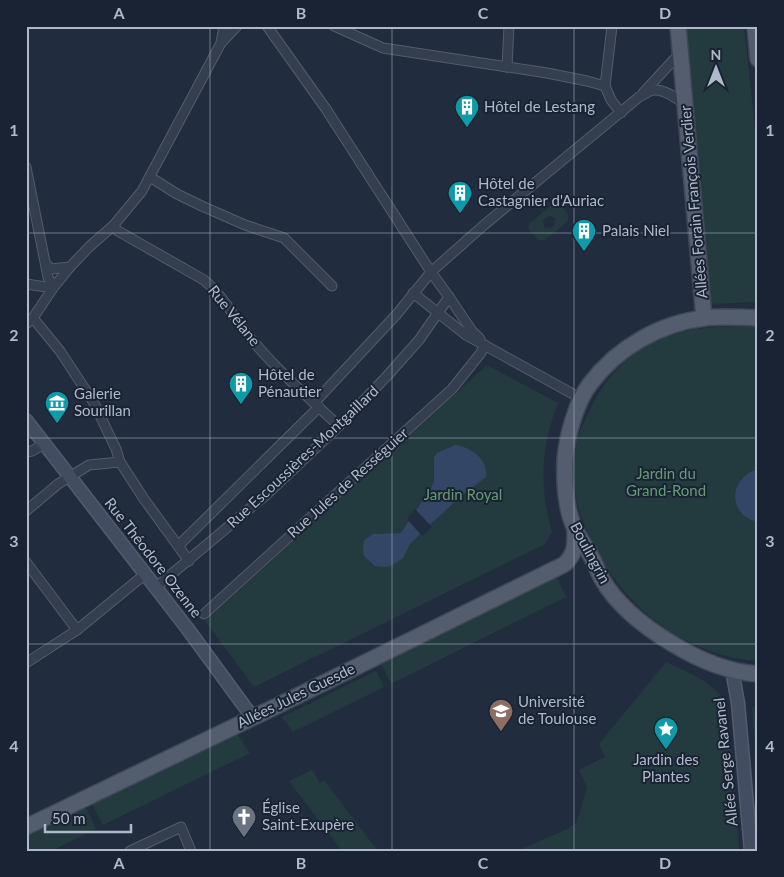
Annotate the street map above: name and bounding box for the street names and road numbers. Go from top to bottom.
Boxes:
street label: Allées Forain François Verdier [676,104,710,299]
street label: Rue Vélane [205,281,265,349]
street label: Rue Escoussières-Montgaillard [223,381,382,531]
street label: Rue Jules de Rességuier [283,423,412,541]
street label: Rue Théodore Ozenne [101,494,206,621]
street label: Boulingrin [567,519,615,586]
street label: Allées Jules Guesde [234,659,358,732]
street label: Allée Serge Ravanel [709,697,741,827]

